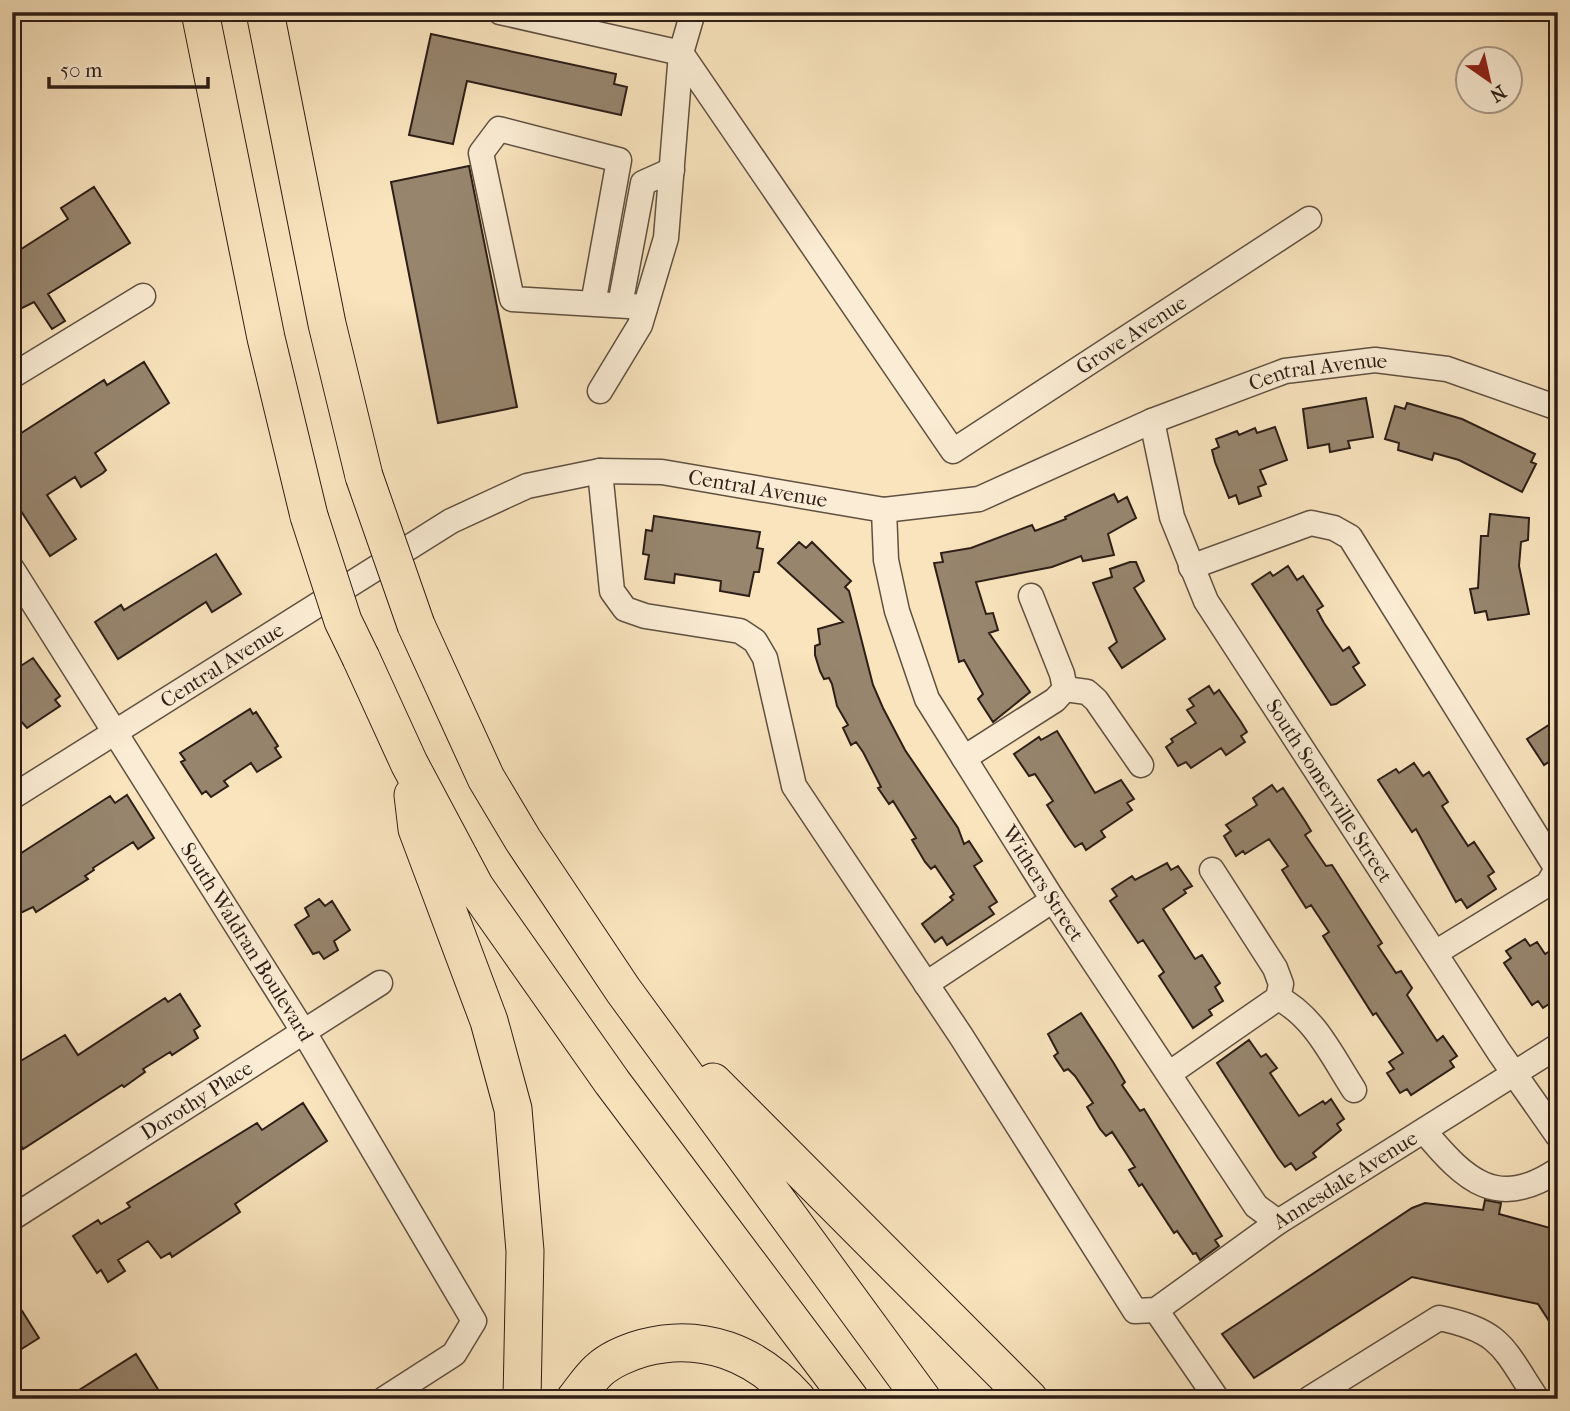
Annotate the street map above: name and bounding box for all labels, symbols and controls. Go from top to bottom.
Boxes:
scale bar [49,46,208,90]
north arrow [1454,46,1524,116]
text: 50 m [60,58,103,82]
text: N [1485,80,1510,107]
street label: Grove Avenue [1072,290,1191,379]
street label: Central Avenue [1245,348,1389,396]
street label: Central Avenue [686,465,829,512]
street label: Central Avenue [156,617,288,713]
street label: South Somerville Street [1261,695,1398,887]
street label: Withers Street [997,820,1089,946]
street label: South Waldran Boulevard [176,838,319,1046]
street label: Dorothy Place [136,1056,257,1145]
street label: Annesdale Avenue [1268,1126,1422,1235]

